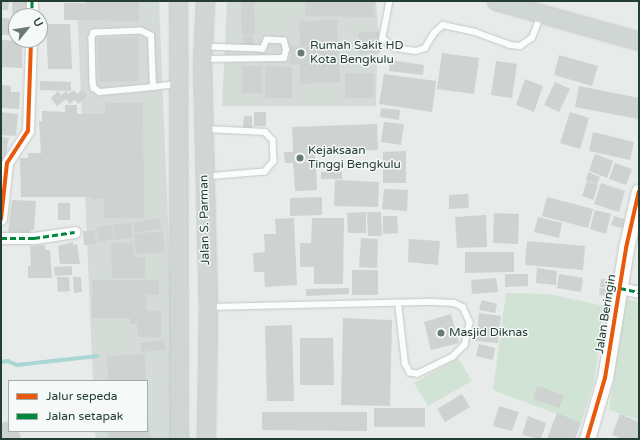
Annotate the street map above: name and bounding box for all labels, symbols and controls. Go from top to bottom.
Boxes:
north arrow [8,8,48,48]
text: U [30,15,46,29]
place label: Rumah Sakit HD Kota Bengkulu [310,39,403,67]
marker: Rumah Sakit HD Kota Bengkulu [295,47,307,59]
place label: Kejaksaan Tinggi Bengkulu [308,144,401,172]
marker: Kejaksaan Tinggi Bengkulu [295,153,305,163]
street label: Jalan S. Parman [197,175,213,265]
street label: Jalan Beringin [593,273,619,355]
place label: Masjid Diknas [449,326,528,340]
marker: Masjid Diknas [436,328,446,338]
legend [8,380,148,432]
text: Jalur sepeda [46,389,118,403]
text: Jalan setapak [46,409,123,423]

